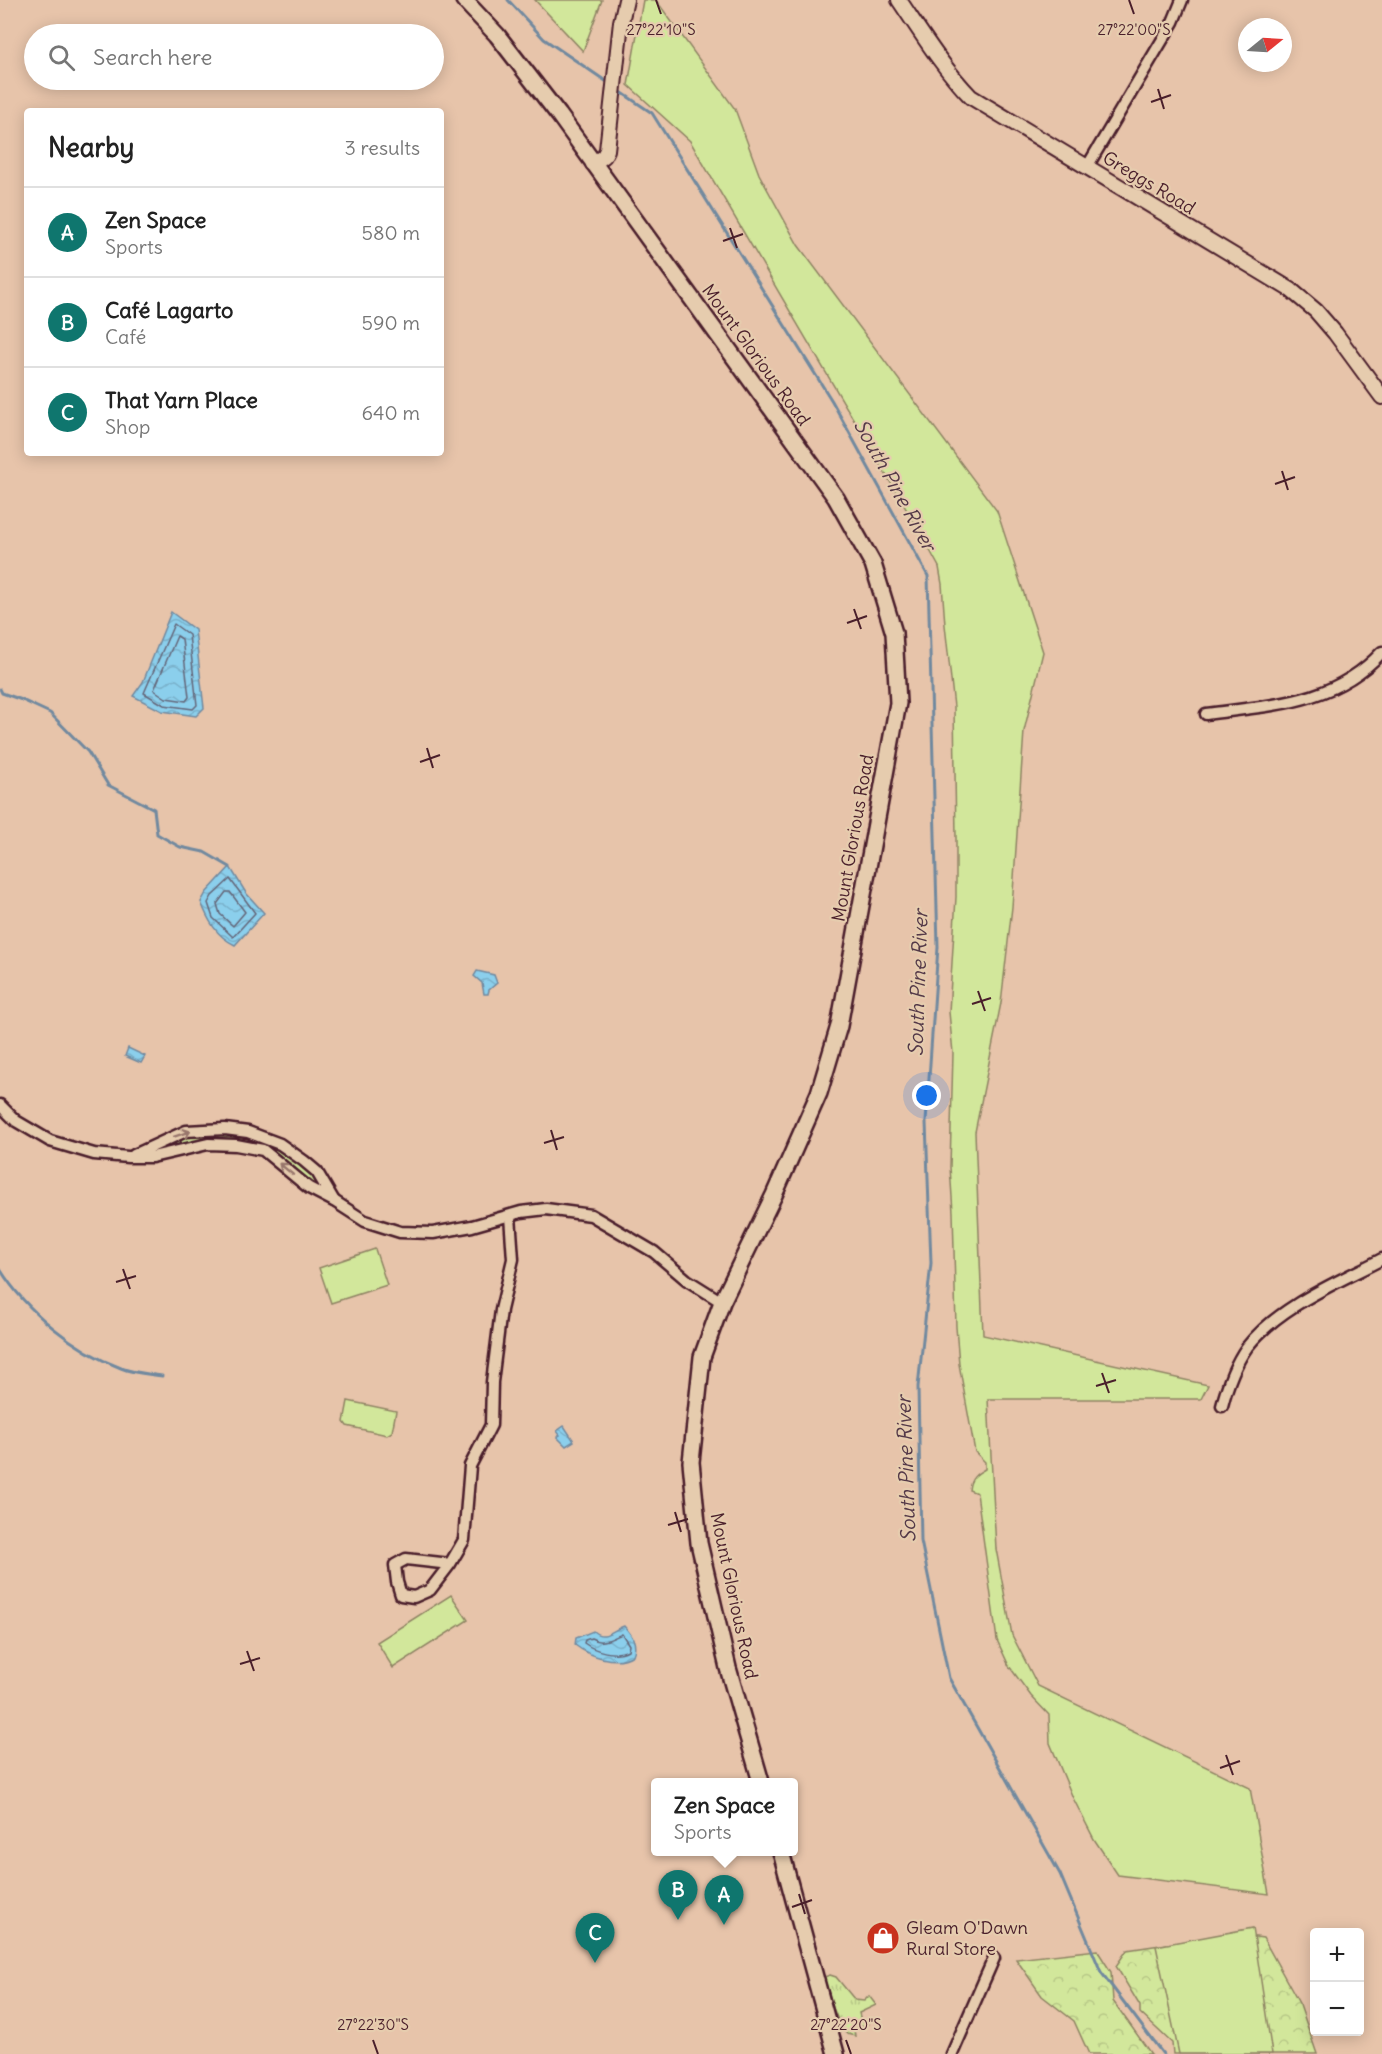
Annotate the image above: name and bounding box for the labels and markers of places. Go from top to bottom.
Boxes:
pin: B [658,1870,698,1920]
pin: A [704,1876,744,1925]
pin: C [576,1914,614,1963]
place label: Gleam O'Dawn Rural Store [906,1916,1028,1960]
shop icon: Gleam O'Dawn Rural Store [865,1920,901,1956]

